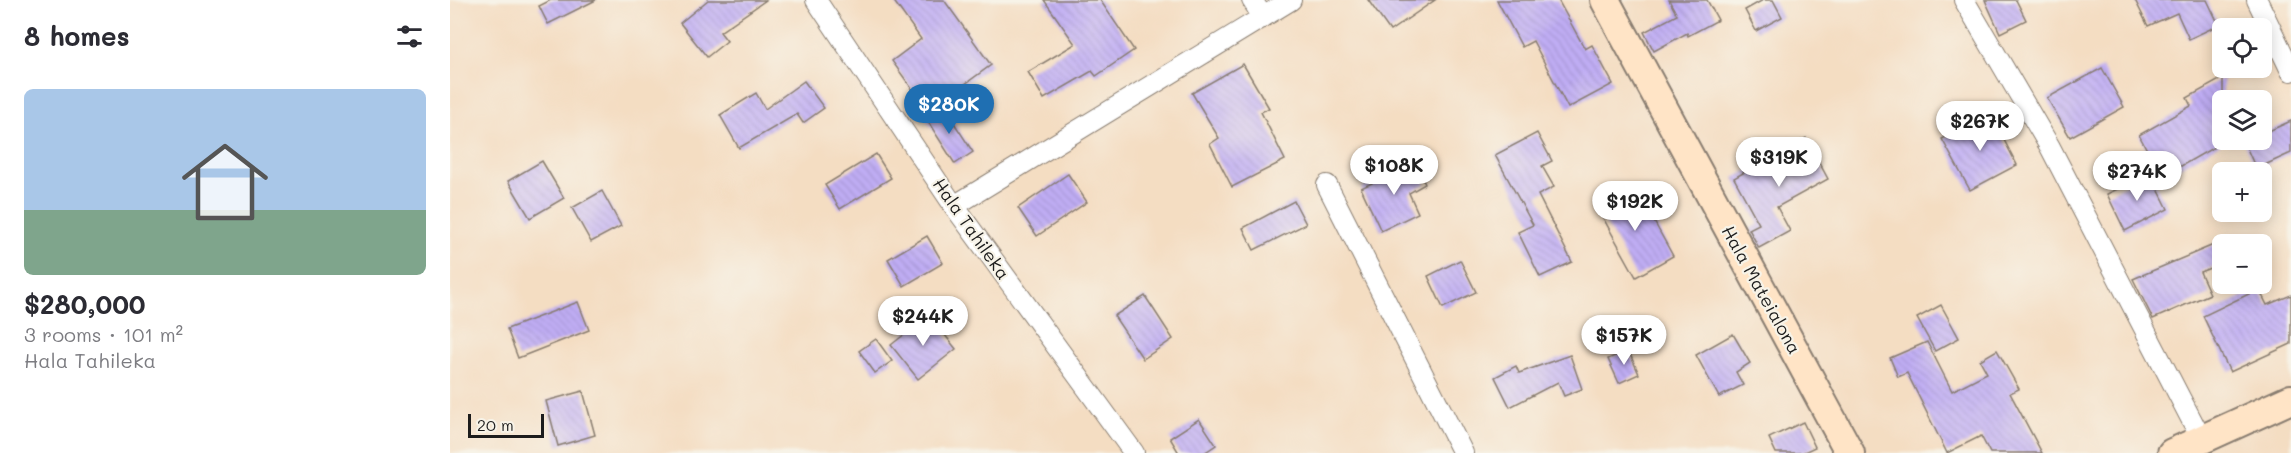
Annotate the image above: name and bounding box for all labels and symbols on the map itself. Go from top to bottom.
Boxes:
pin: $280K [907,84,991,135]
pin: $267K [1938,101,2022,152]
pin: $319K [1737,137,1821,188]
pin: $108K [1352,145,1436,196]
pin: $274K [2095,151,2179,202]
street label: Hala Tahileka [928,173,1016,284]
pin: $192K [1593,181,1677,232]
street label: Hala Mateialona [1717,221,1807,358]
pin: $244K [881,296,965,347]
pin: $157K [1582,315,1666,366]
scale bar [468,411,544,438]

